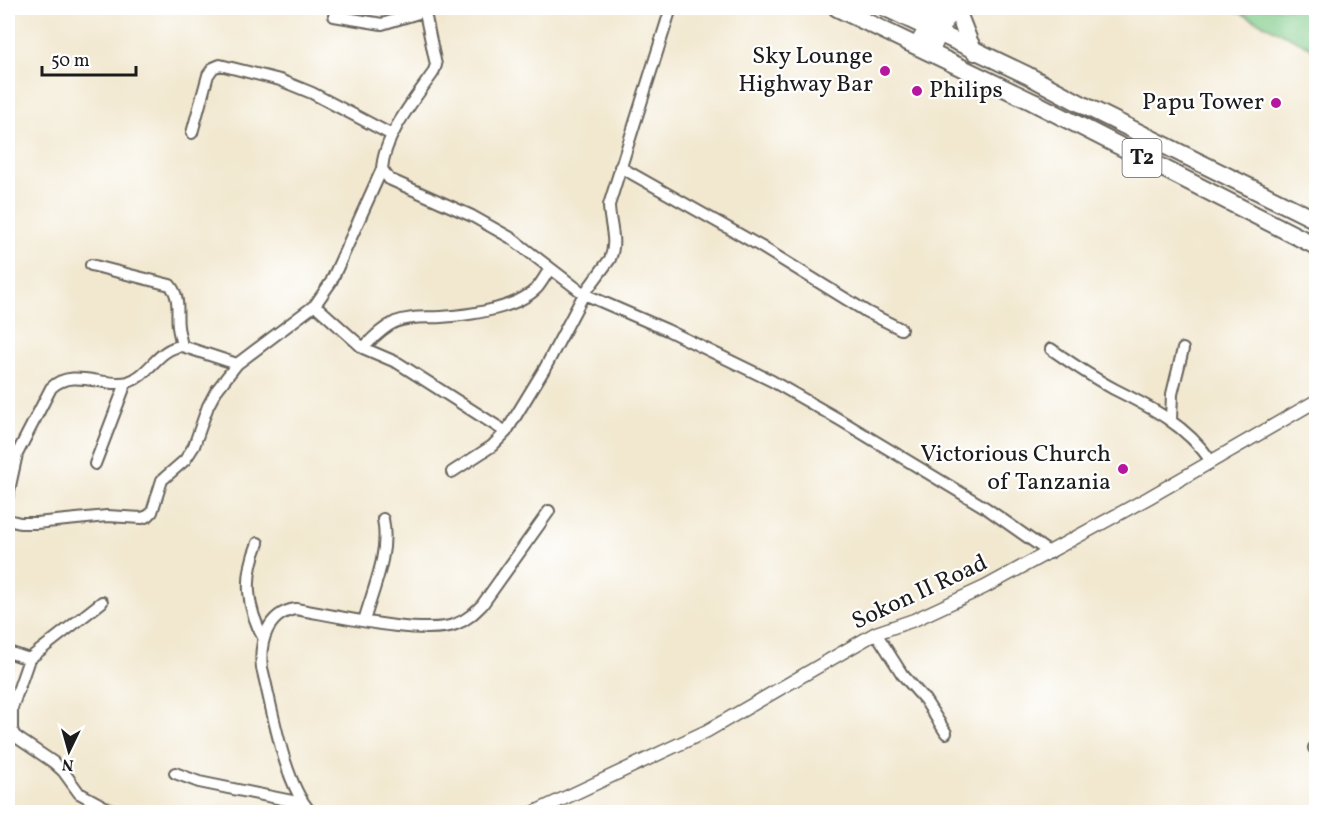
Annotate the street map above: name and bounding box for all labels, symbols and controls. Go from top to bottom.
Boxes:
scale bar [42,39,136,77]
place label: Sky Lounge Highway Bar [738,40,873,102]
text: 50 m [51,49,90,74]
marker: Sky Lounge Highway Bar [878,64,892,78]
place label: Philips [929,74,1003,108]
marker: Philips [910,84,924,98]
place label: Papu Tower [1142,86,1264,120]
marker: Papu Tower [1269,96,1283,110]
road number: T2 [1122,139,1162,177]
place label: Victorious Church of Tanzania [920,438,1111,500]
marker: Victorious Church of Tanzania [1116,462,1130,476]
street label: Sokon II Road [846,547,994,639]
north arrow [39,721,99,781]
text: N [61,752,75,775]

